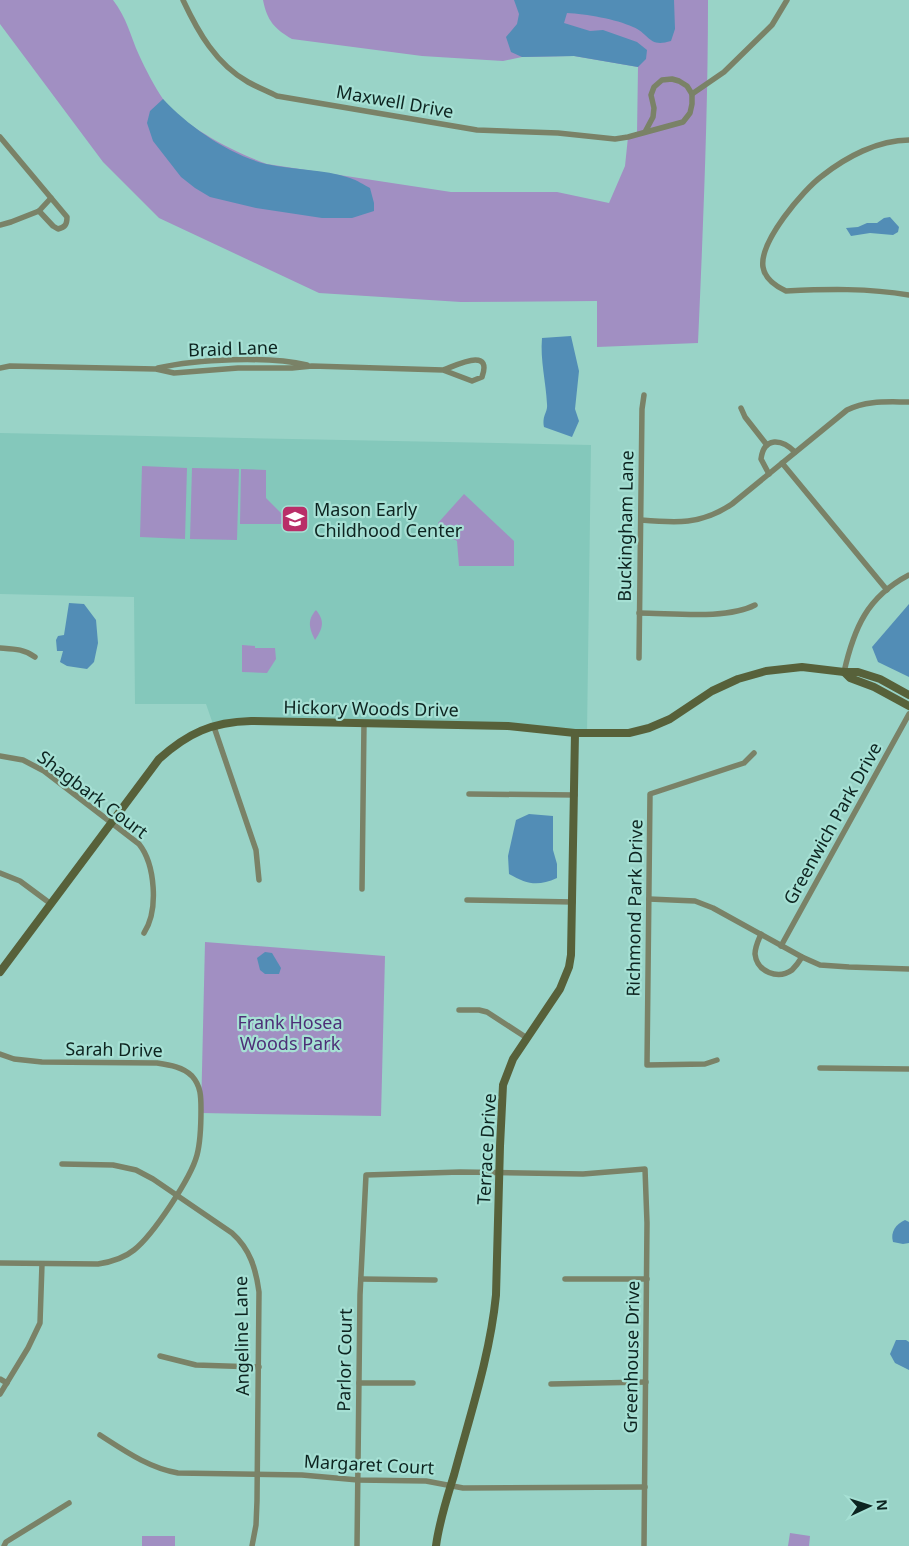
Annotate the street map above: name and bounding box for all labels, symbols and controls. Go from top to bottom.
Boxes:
street label: Maxwell Drive [334,79,456,123]
street label: Braid Lane [188,334,278,362]
street label: Buckingham Lane [612,450,638,602]
place label: Mason Early Childhood Center [314,497,463,542]
school or university icon: Mason Early Childhood Center [280,504,310,534]
street label: Hickory Woods Drive [283,694,459,722]
street label: Greenwich Park Drive [777,738,887,908]
street label: Shagbark Court [33,745,153,844]
street label: Richmond Park Drive [620,819,648,997]
park label: Frank Hosea Woods Park [237,1010,343,1055]
street label: Sarah Drive [65,1036,163,1062]
street label: Terrace Drive [471,1093,501,1205]
street label: Angeline Lane [228,1276,254,1396]
street label: Greenhouse Drive [618,1280,644,1434]
street label: Parlor Court [331,1308,357,1412]
street label: Margaret Court [303,1449,435,1479]
north arrow [844,1481,894,1531]
text: N [873,1499,892,1511]

